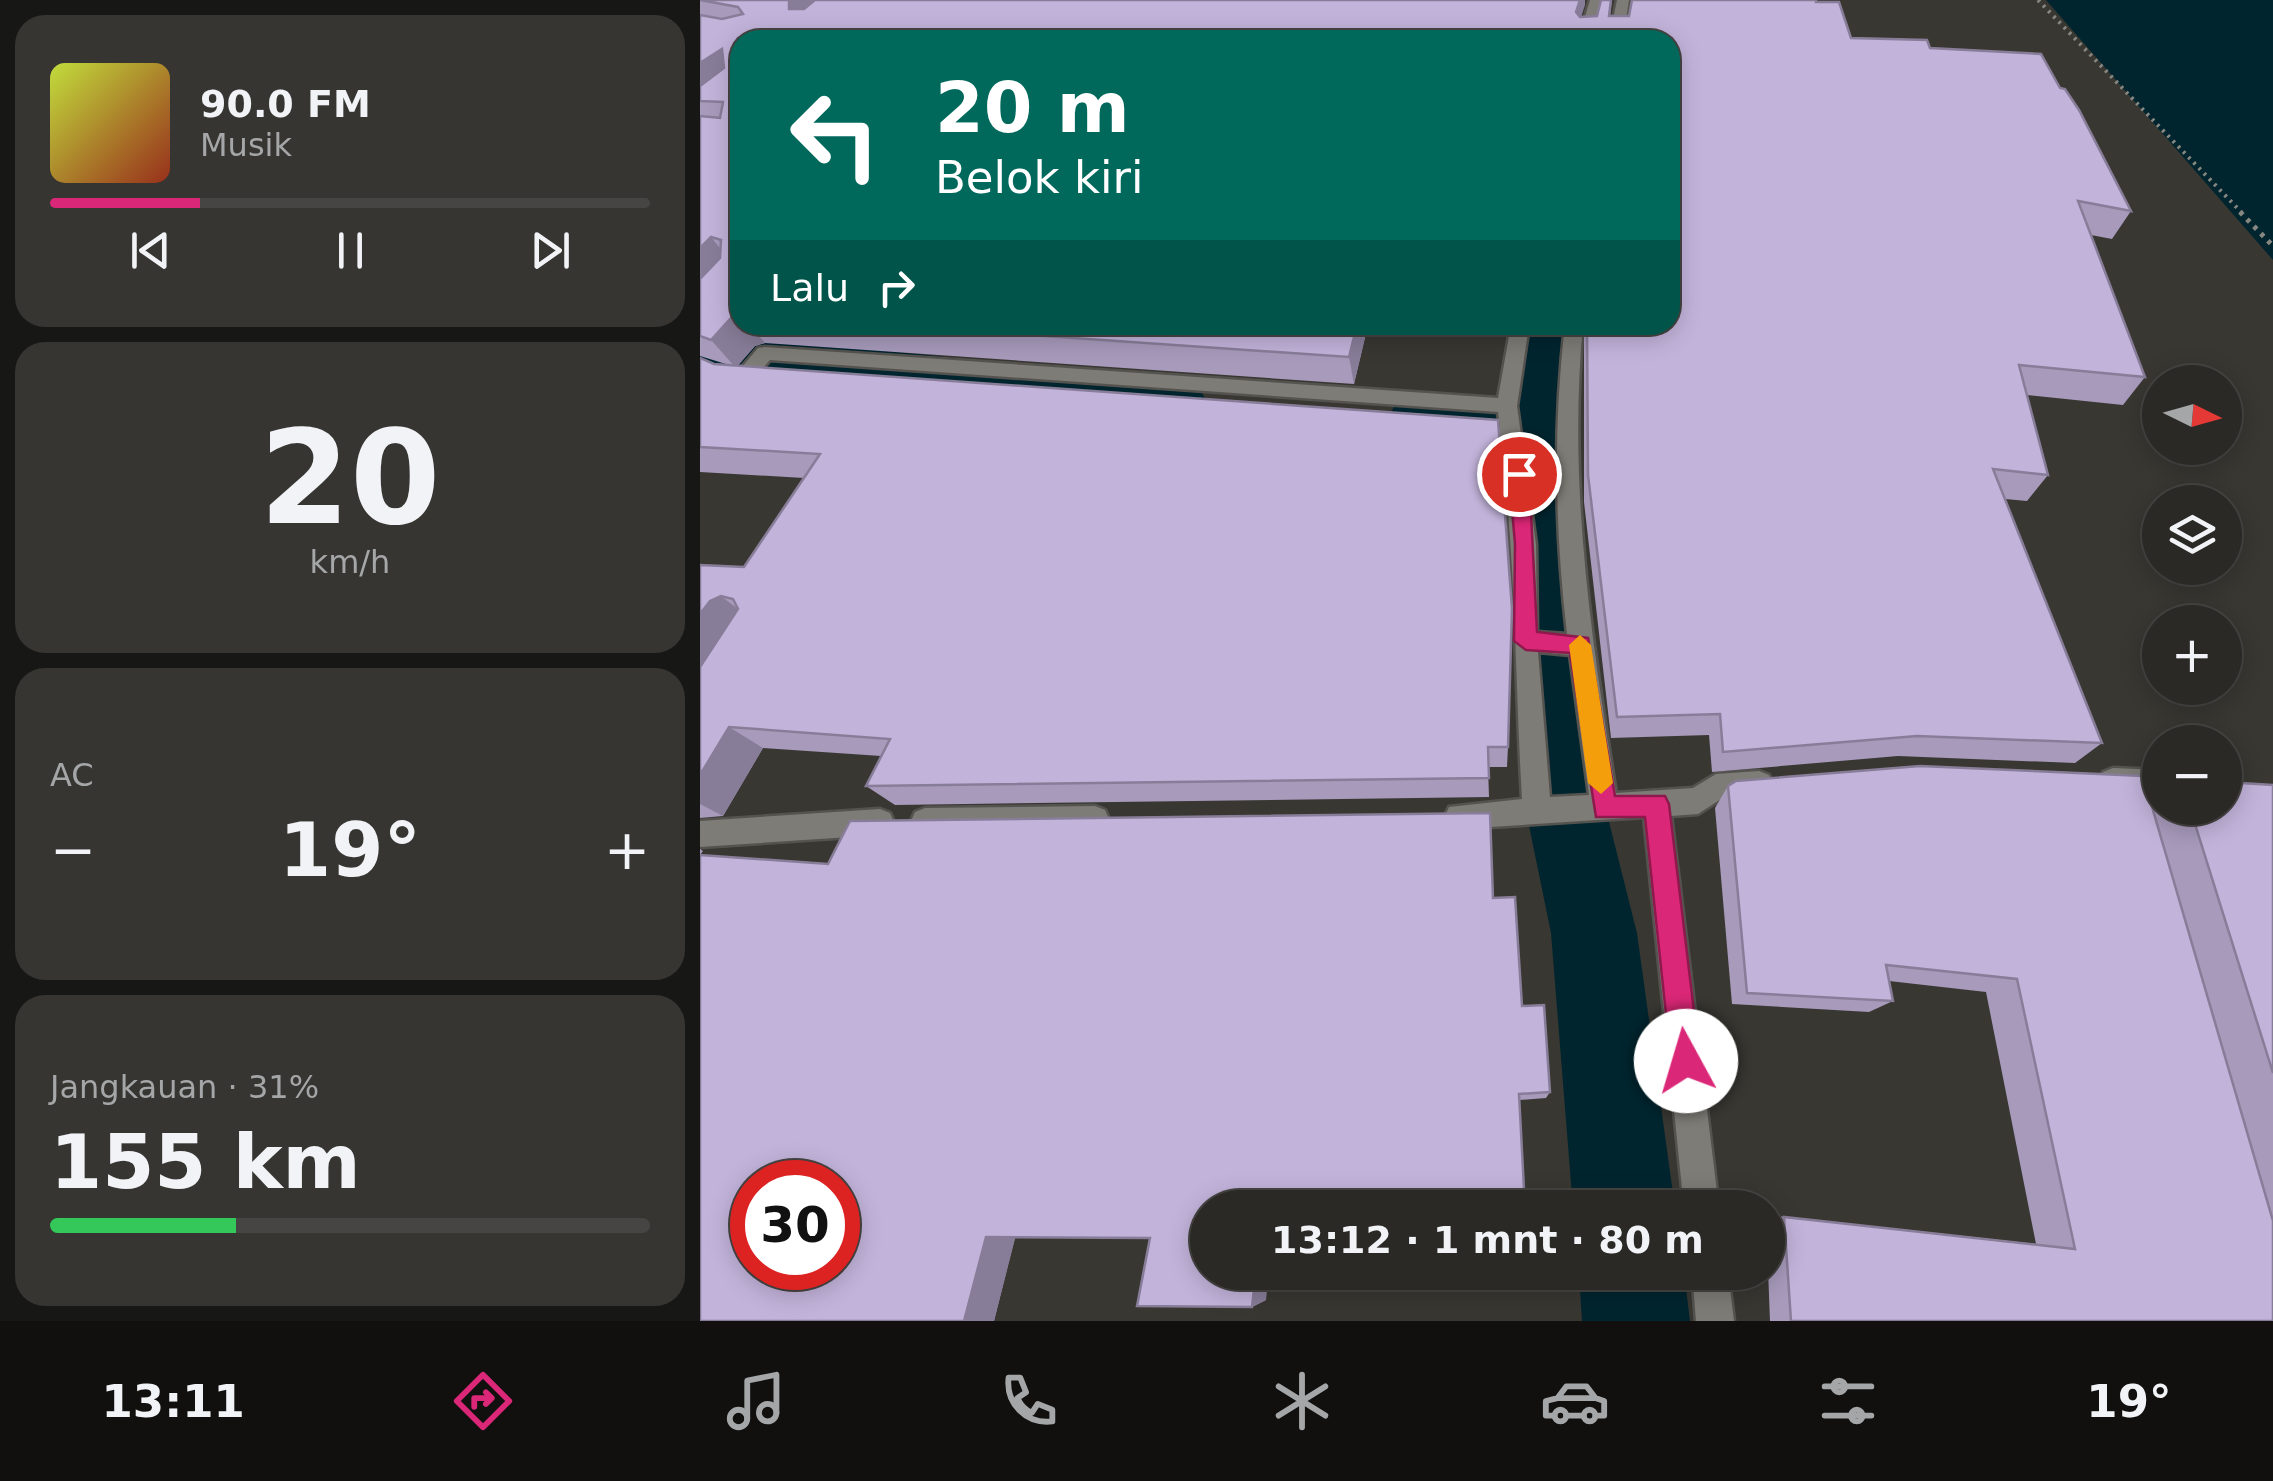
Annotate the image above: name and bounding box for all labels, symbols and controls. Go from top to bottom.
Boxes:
text: 20 m [935,67,1130,149]
icon: left [770,70,900,200]
text: 90.0 FM [200,82,371,126]
text: Musik [200,126,292,164]
text: Belok kiri [935,151,1144,204]
icon: previous [123,223,178,278]
icon: pause [323,223,378,278]
icon: next [523,223,578,278]
icon: right [869,260,924,315]
text: Lalu [770,266,849,310]
north arrow [2142,365,2242,465]
map controls [2142,365,2242,825]
text: 20 [260,402,440,554]
pin [1477,432,1562,517]
icon: arrive [1492,447,1547,502]
button: layers [2142,485,2242,585]
text: km/h [310,543,390,581]
button: + [2142,605,2242,705]
button: − [2142,725,2242,825]
text: AC [50,756,94,794]
text: 19° [279,806,421,894]
text: − [50,818,96,882]
text: + [604,818,650,882]
position arrow [1634,1009,1738,1113]
text: Jangkauan · 31% [50,1068,319,1106]
text: 155 km [50,1118,361,1206]
speed limit sign: 30 [730,1160,860,1290]
text: 13:12 · 1 mnt · 80 m [1271,1218,1704,1262]
icon: directions [448,1366,518,1436]
icon: music [721,1366,791,1436]
icon: phone [994,1366,1064,1436]
icon: climate [1267,1366,1337,1436]
icon: car [1540,1366,1610,1436]
icon: filters [1813,1366,1883,1436]
text: 13:11 [102,1375,245,1428]
text: 19° [2086,1375,2171,1428]

